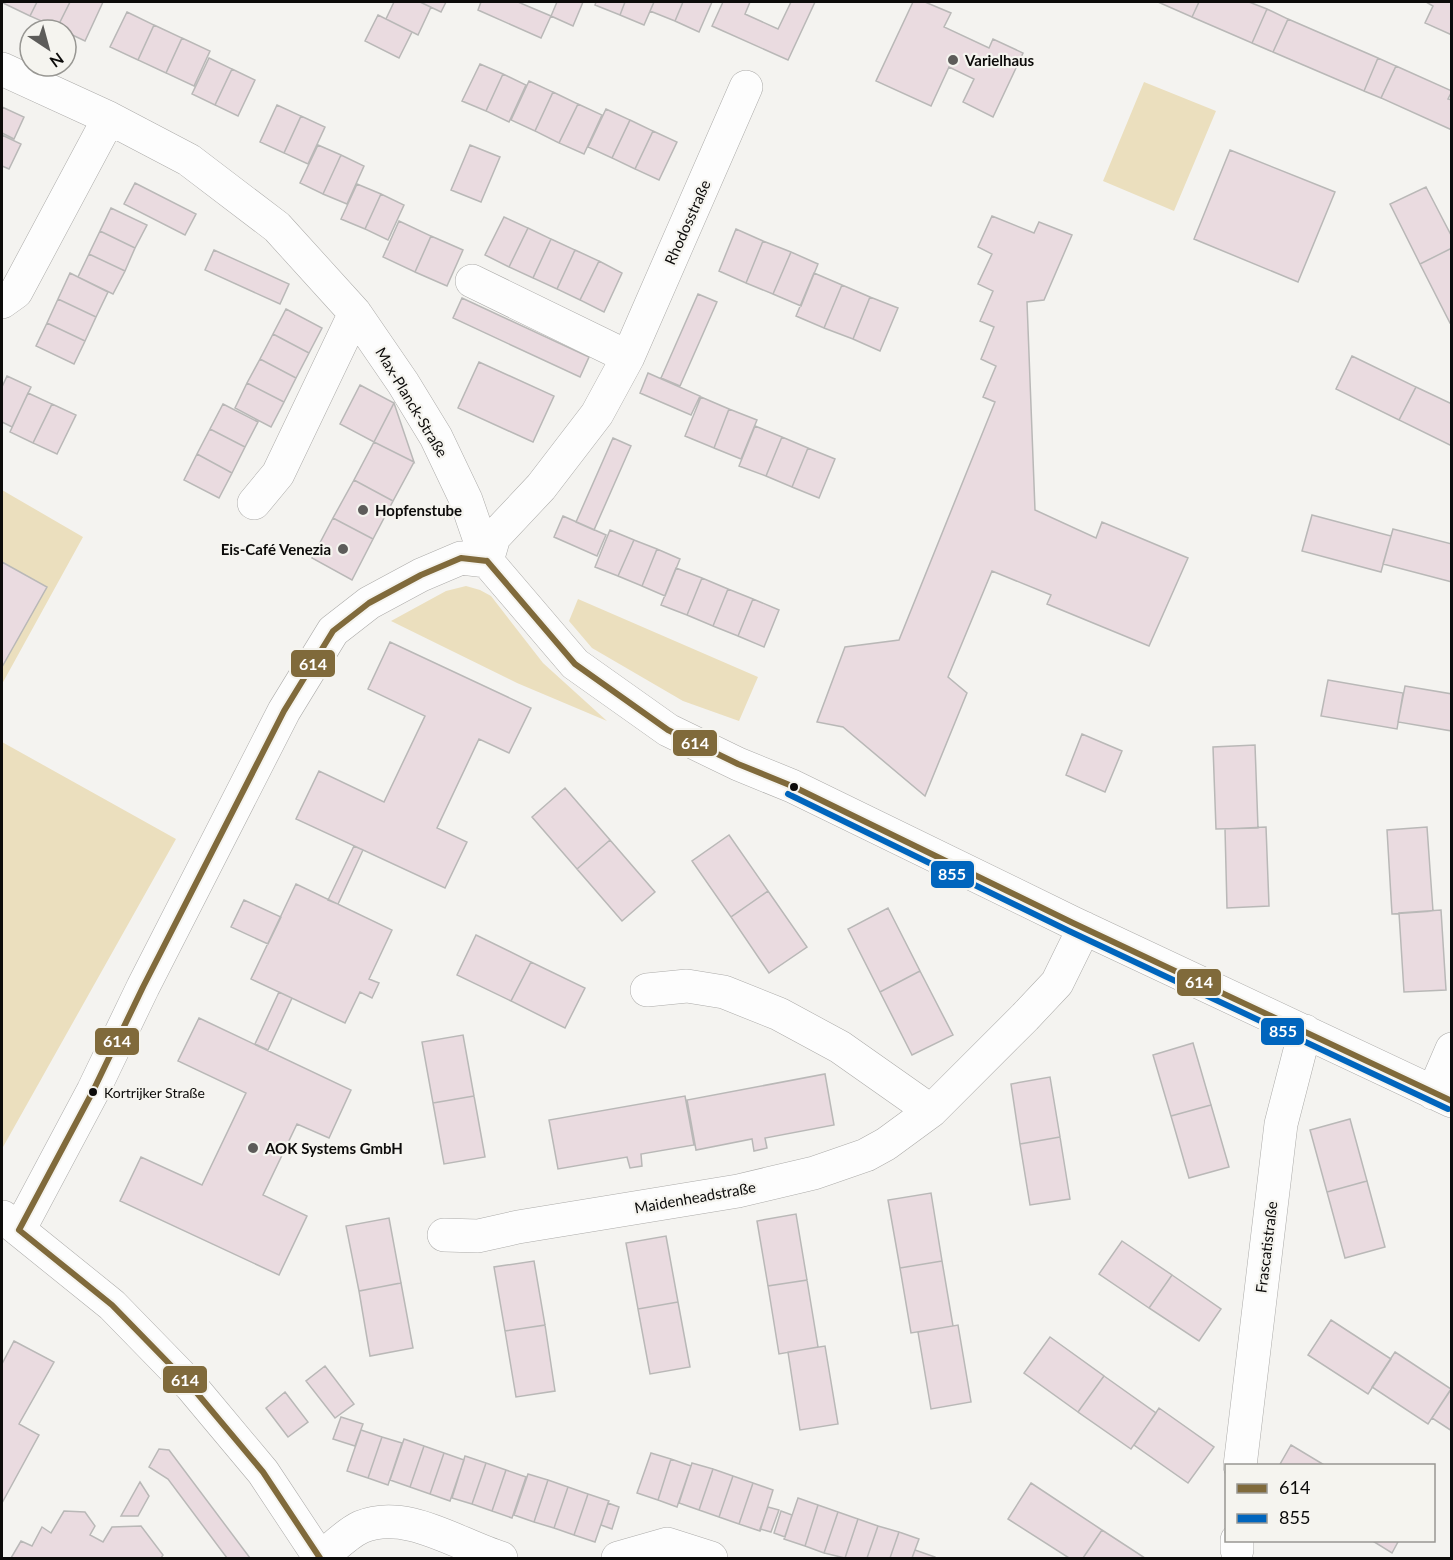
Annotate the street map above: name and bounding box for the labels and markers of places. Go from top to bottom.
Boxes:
place label: Varielhaus [964,51,1035,69]
marker: Varielhaus [946,53,960,67]
place label: Hopfenstube [375,501,462,519]
marker: Hopfenstube [356,503,370,517]
place label: Eis-Café Venezia [221,540,331,558]
marker: Eis-Café Venezia [336,542,350,556]
unlabelled marker [788,781,800,793]
place label: Kortrijker Straße [104,1084,205,1101]
marker: Kortrijker Straße [87,1086,99,1098]
place label: AOK Systems GmbH [264,1139,403,1157]
marker: AOK Systems GmbH [246,1141,260,1155]

